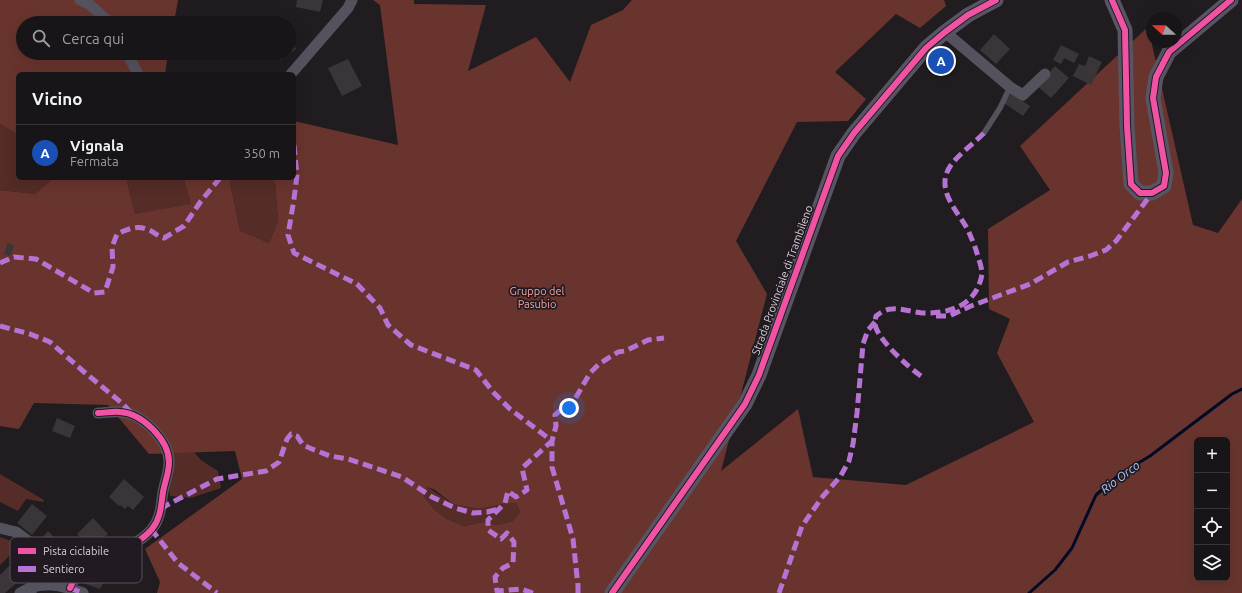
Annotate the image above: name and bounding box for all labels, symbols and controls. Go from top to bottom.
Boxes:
north arrow [1146,12,1182,48]
search box [16,16,296,60]
icon: search [30,27,52,49]
text: Cerca qui [62,30,124,47]
pin: A [928,46,954,76]
text: Vicino [32,89,82,108]
text: Vignala [70,137,124,154]
text: A [40,146,50,160]
text: 350 m [244,146,280,160]
text: Fermata [70,154,119,168]
street label: Strada Provinciale di Trambileno [749,204,815,356]
park label: Gruppo del Pasubio [510,285,565,310]
your location [559,398,579,418]
map controls [1194,437,1230,581]
button: + [1194,437,1230,473]
water label: Rio Orco [1098,458,1142,496]
button: − [1194,473,1230,509]
button: locate [1194,509,1230,545]
legend [10,537,142,583]
text: Pista ciclabile [43,545,109,557]
button: layers [1194,545,1230,581]
text: Sentiero [43,563,85,575]

